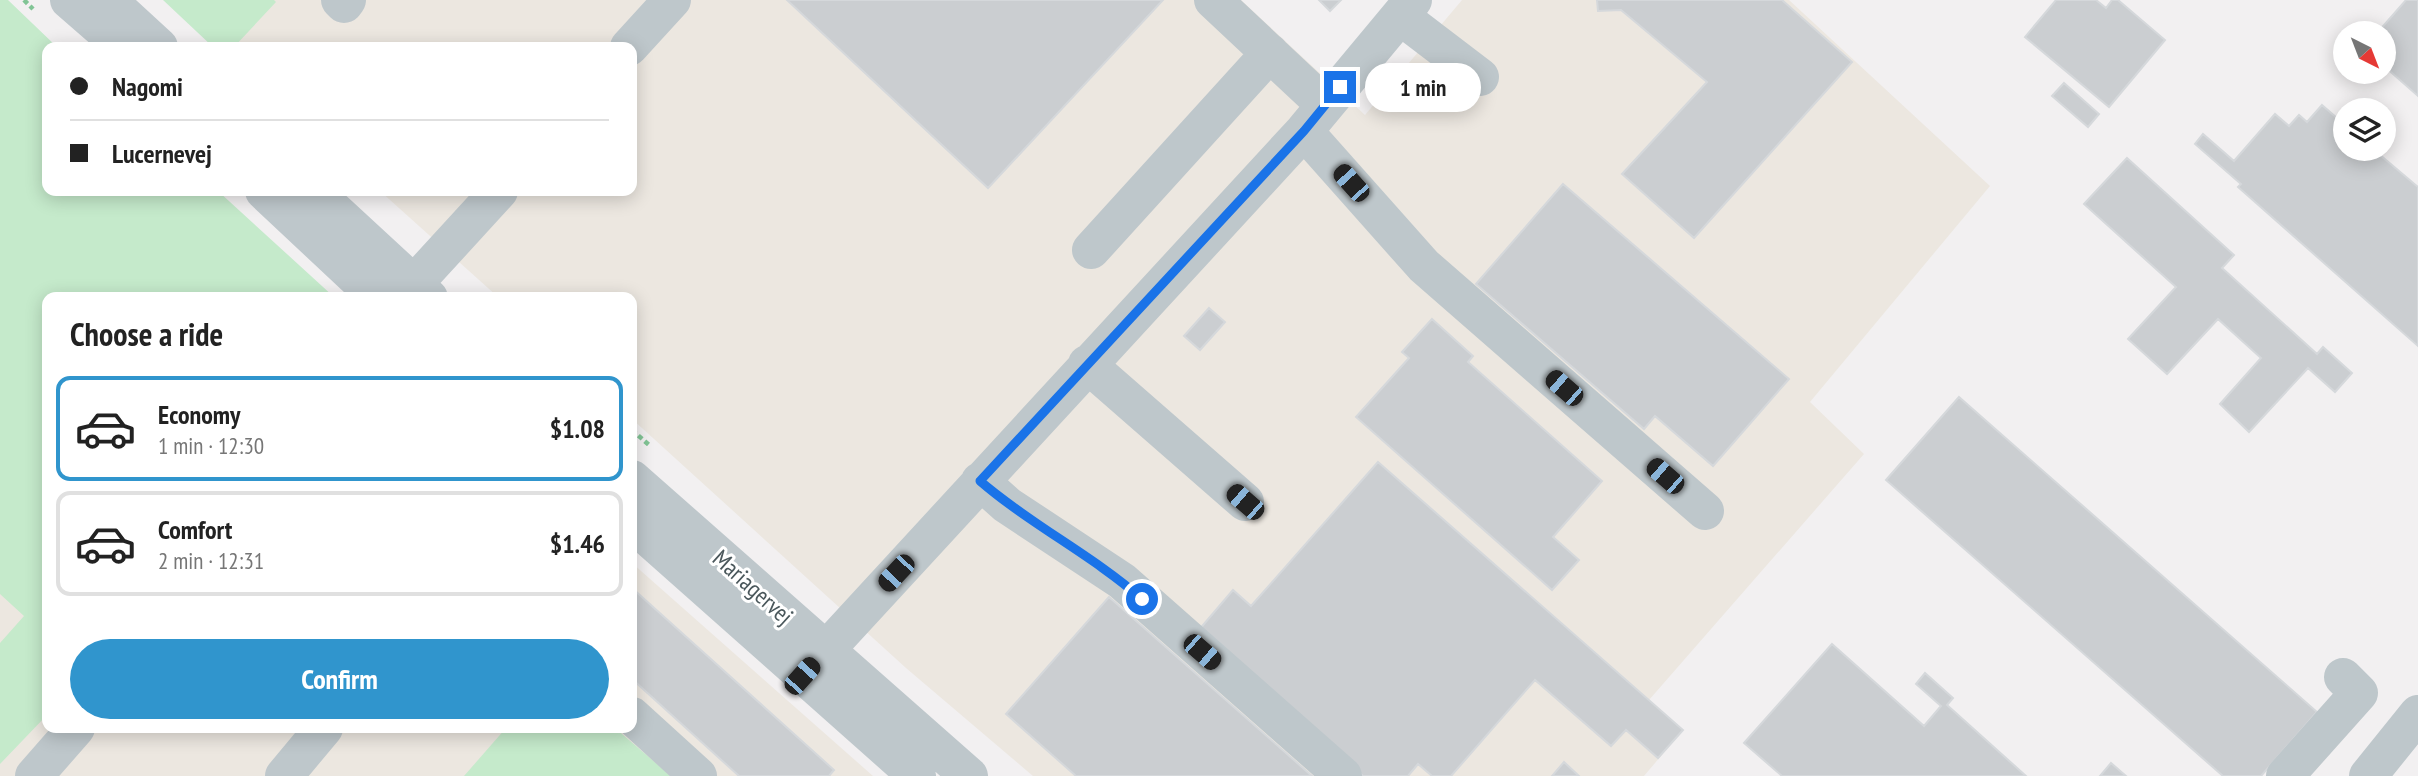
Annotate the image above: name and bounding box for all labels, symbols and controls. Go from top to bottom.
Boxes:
north arrow [2333,21,2396,84]
map controls [2333,21,2396,161]
callout: 1 min [1364,62,1480,112]
text: Nagomi [112,70,183,103]
route end [1324,71,1356,103]
text: 1 min [1400,73,1446,102]
button: layers [2333,98,2396,161]
text: Lucernevej [112,137,212,170]
car [1330,160,1373,206]
text: Choose a ride [70,313,223,355]
car [1542,366,1587,410]
icon: car [74,397,137,460]
text: Economy [158,398,240,431]
text: $1.08 [550,412,605,445]
text: 1 min · 12:30 [158,431,264,460]
car [1643,454,1688,498]
car [1223,480,1268,524]
icon: car [74,512,137,575]
text: Comfort [158,513,232,546]
text: $1.46 [550,527,605,560]
street label: Mariagervej [706,543,800,631]
text: 2 min · 12:31 [158,546,264,575]
car [874,550,919,596]
route start [1126,583,1158,615]
car [1180,630,1225,674]
button: Confirm [70,639,609,719]
car [781,653,824,699]

